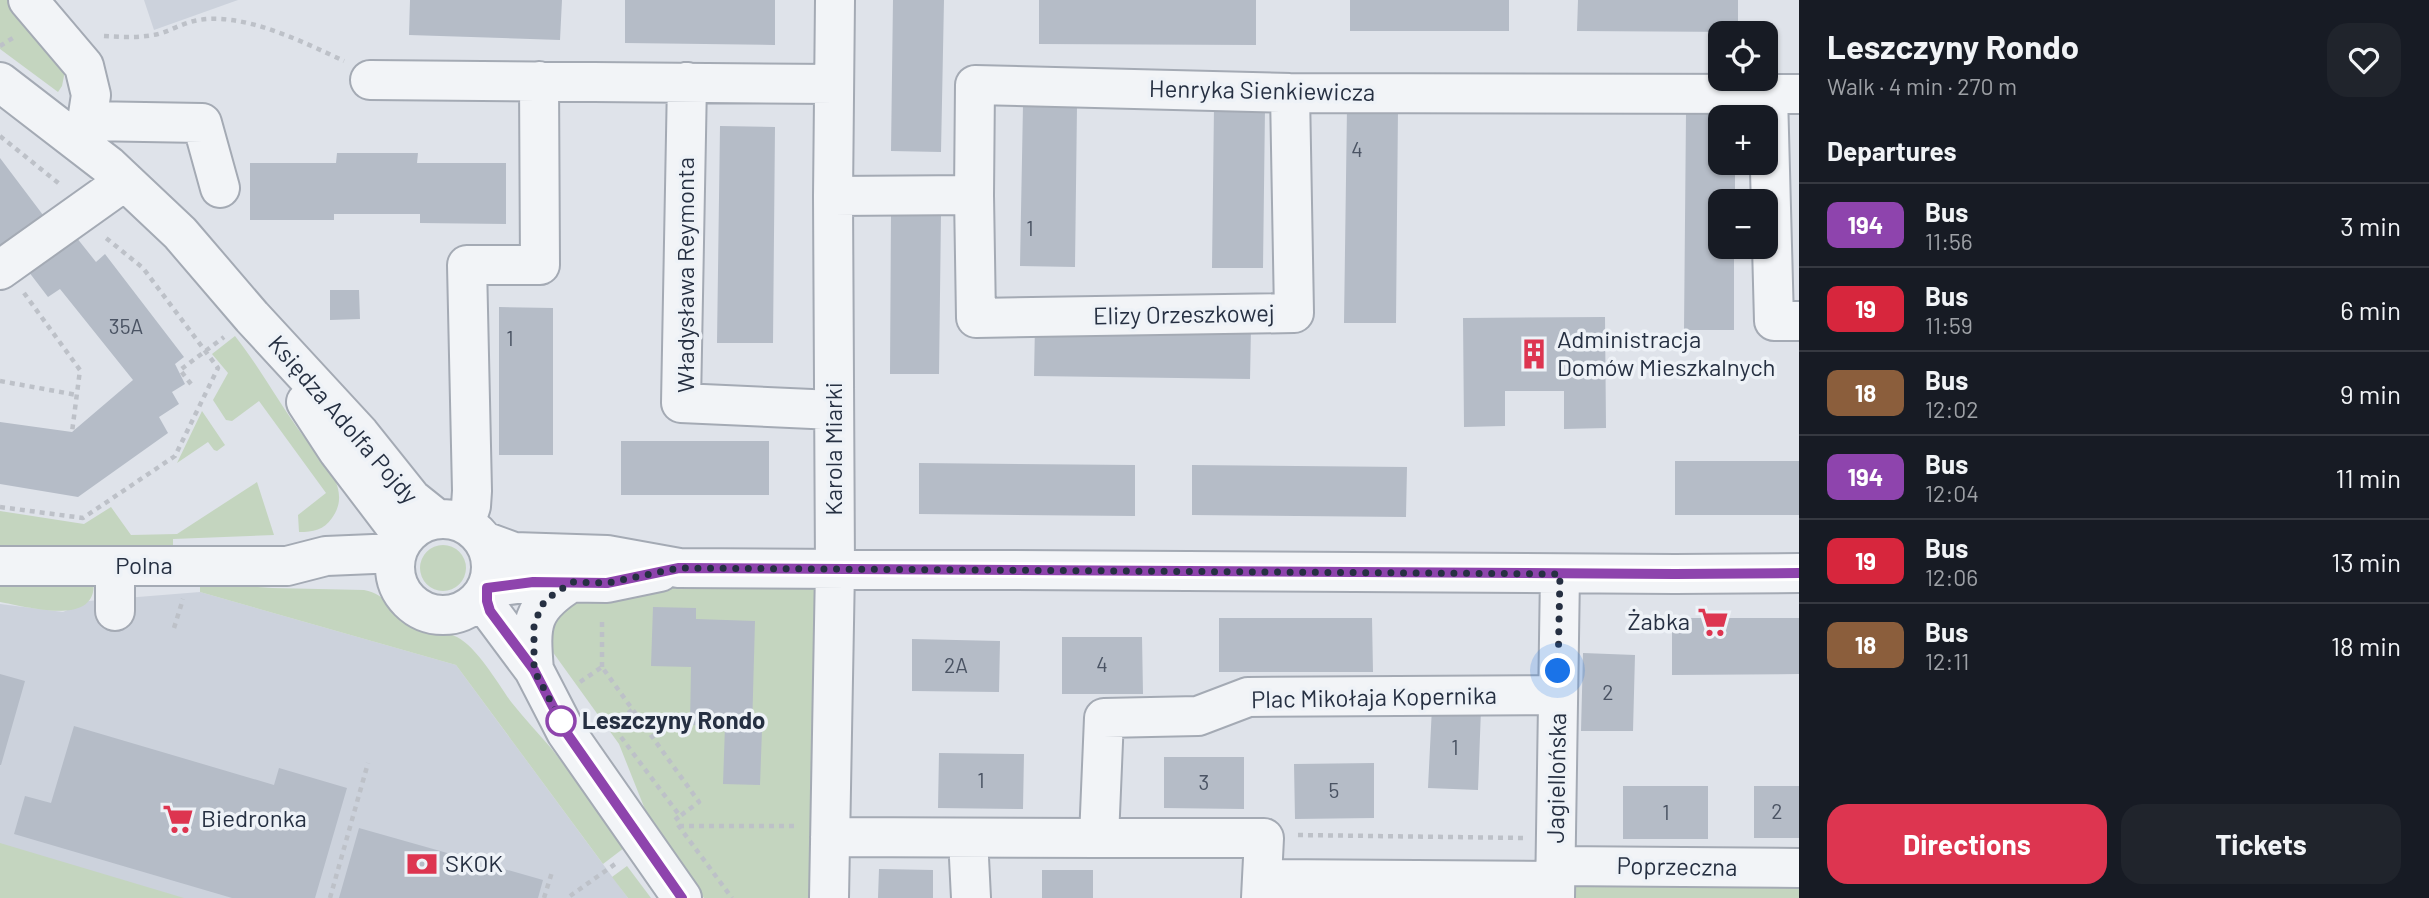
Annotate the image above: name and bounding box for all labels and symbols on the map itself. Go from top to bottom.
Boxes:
street label: Henryka Sienkiewicza [1149,73,1375,106]
house number: 4 [1351,136,1363,161]
street label: Władysława Reymonta [670,157,699,393]
house number: 1 [1026,215,1034,240]
street label: Elizy Orzeszkowej [1093,297,1275,330]
house number: 35A [109,313,143,338]
place label: Administracja Domów Mieszkalnych [1557,324,1776,381]
house number: 1 [506,325,514,350]
street label: Księdza Adolfa Pojdy [263,329,425,509]
building icon: Administracja Domów Mieszkalnych [1517,337,1551,371]
street label: Karola Miarki [818,382,847,516]
street label: Polna [115,550,173,579]
supermarket icon: Żabka [1696,605,1730,639]
place label: Żabka [1627,606,1690,635]
house number: 4 [1096,651,1108,676]
house number: 2A [944,652,968,677]
your location [1540,653,1575,688]
house number: 2 [1602,679,1614,704]
street label: Plac Mikołaja Kopernika [1251,680,1497,713]
place label: Leszczyny Rondo [582,705,765,734]
marker: Leszczyny Rondo [546,706,576,736]
street label: Jagiellońska [1540,712,1571,843]
house number: 1 [1451,734,1459,759]
house number: 1 [977,767,985,792]
house number: 3 [1199,769,1209,794]
house number: 5 [1329,777,1339,802]
house number: 2 [1771,798,1783,823]
house number: 1 [1662,799,1670,824]
supermarket icon: Biedronka [161,802,195,836]
place label: Biedronka [201,803,307,832]
bank icon: SKOK [405,847,439,881]
place label: SKOK [445,848,503,877]
street label: Poprzeczna [1616,850,1738,881]

